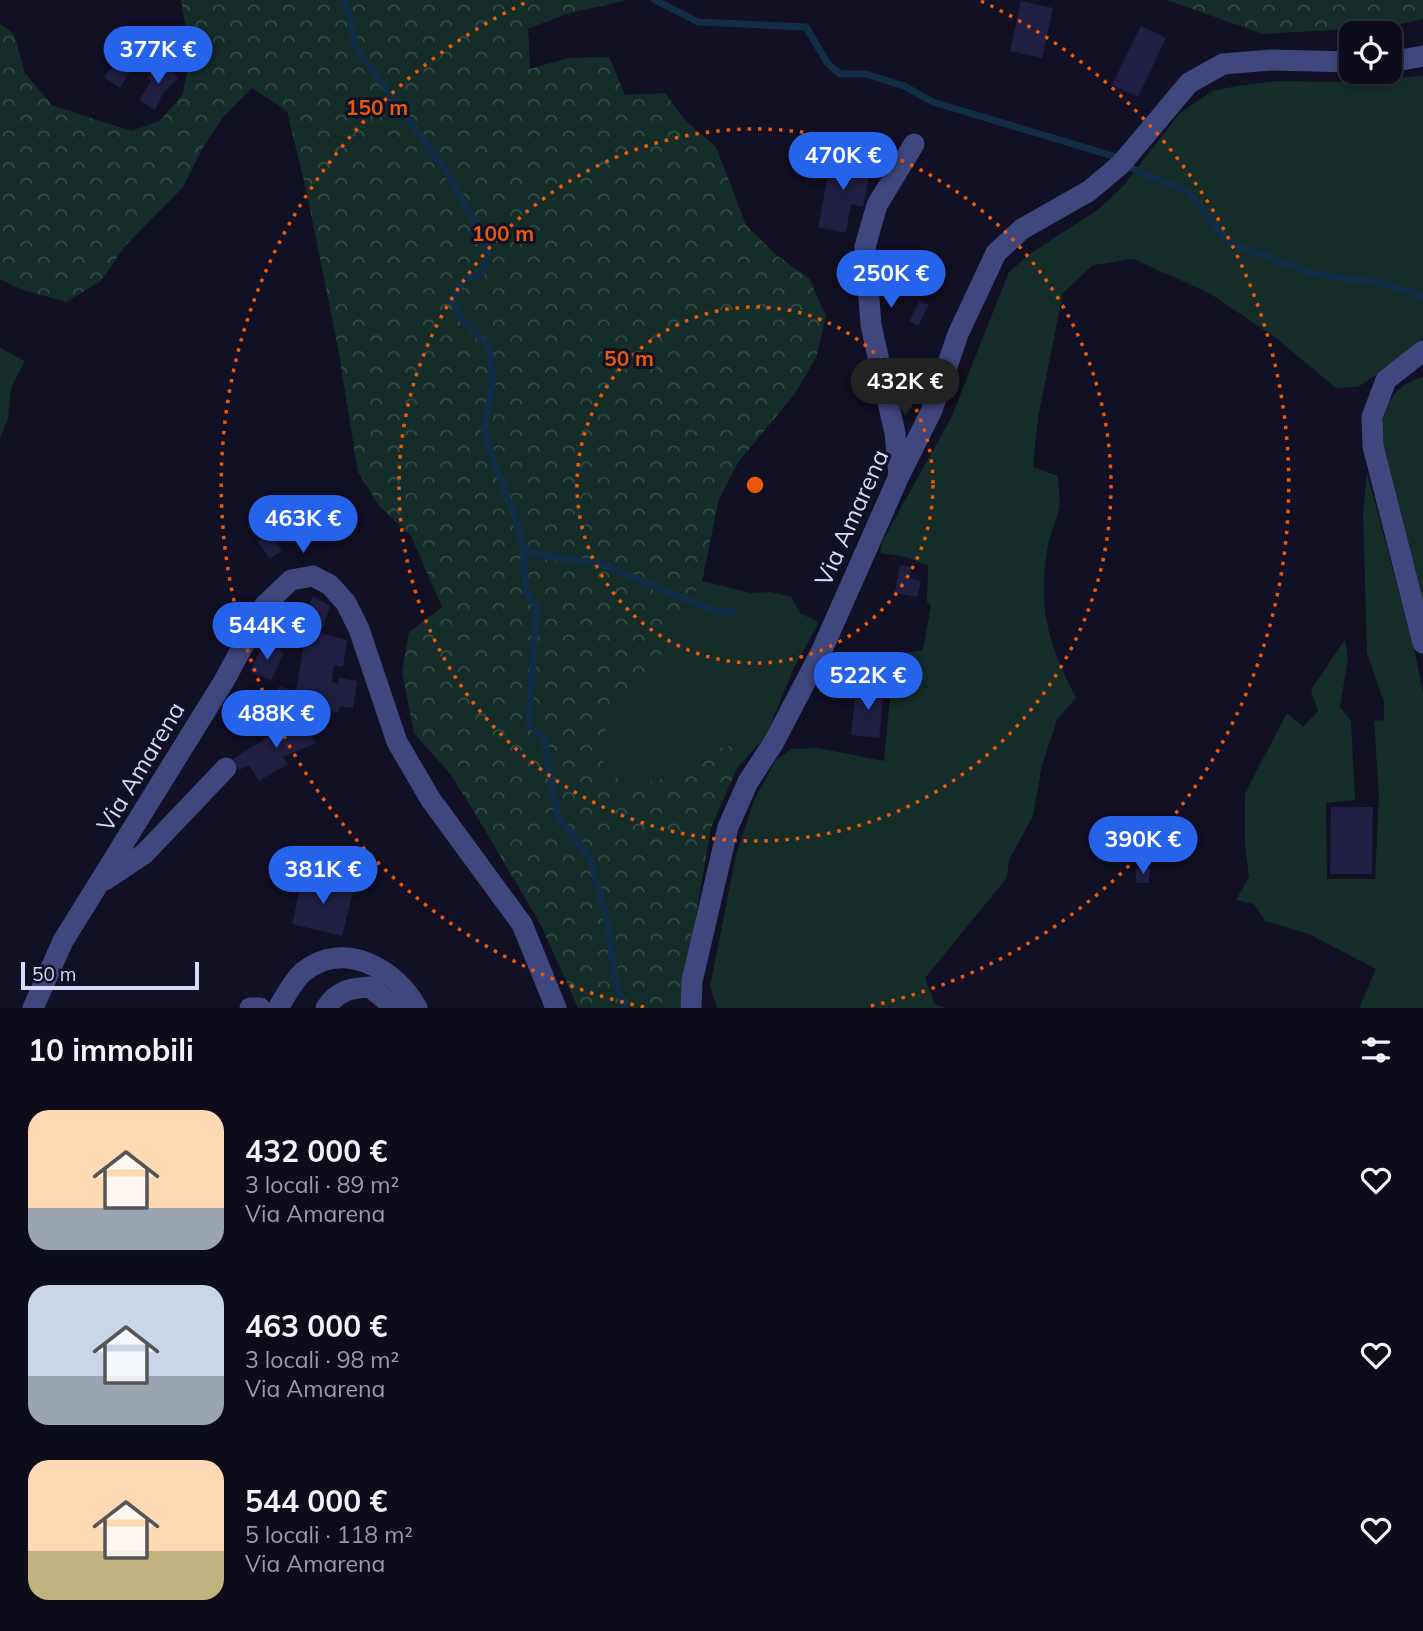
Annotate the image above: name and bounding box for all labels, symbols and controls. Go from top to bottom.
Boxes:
map controls [1339,21,1402,84]
button: locate [1339,21,1402,84]
pin: 377K € [101,27,215,86]
text: 377K € [120,34,196,63]
text: 150 m [346,94,408,120]
pin: 470K € [786,132,900,192]
text: 470K € [805,140,881,169]
text: 100 m [472,220,534,246]
pin: 250K € [834,250,948,310]
text: 250K € [853,258,929,287]
text: 50 m [604,345,654,371]
pin: 432K € [848,358,962,418]
text: 432K € [867,366,943,395]
street label: Via Amarena [808,445,895,591]
centre of rings [743,473,767,497]
pin: 463K € [246,496,360,555]
text: 463K € [265,503,341,532]
pin: 544K € [210,602,324,662]
text: 544K € [229,610,305,639]
pin: 522K € [811,652,925,712]
text: 522K € [830,660,906,689]
pin: 488K € [219,690,333,750]
street label: Via Amarena [90,696,191,837]
text: 488K € [238,698,314,727]
pin: 390K € [1086,816,1200,876]
text: 390K € [1105,824,1181,853]
pin: 381K € [266,846,380,906]
text: 381K € [285,854,361,883]
scale bar [21,959,200,991]
text: 50 m [32,962,76,986]
text: 10 immobili [28,1031,194,1069]
icon: filters [1357,1031,1395,1069]
text: 432 000 € [245,1132,387,1170]
icon: home [84,1138,168,1222]
icon: heart [1357,1161,1395,1199]
text: 3 locali · 89 m² [245,1170,399,1199]
text: Via Amarena [245,1199,385,1228]
text: 463 000 € [245,1307,387,1345]
icon: home [84,1313,168,1397]
icon: heart [1357,1336,1395,1374]
text: 3 locali · 98 m² [245,1345,399,1374]
text: Via Amarena [245,1374,385,1403]
text: 544 000 € [245,1482,387,1520]
icon: home [84,1488,168,1572]
icon: heart [1357,1511,1395,1549]
text: 5 locali · 118 m² [245,1520,413,1549]
text: Via Amarena [245,1549,385,1578]

